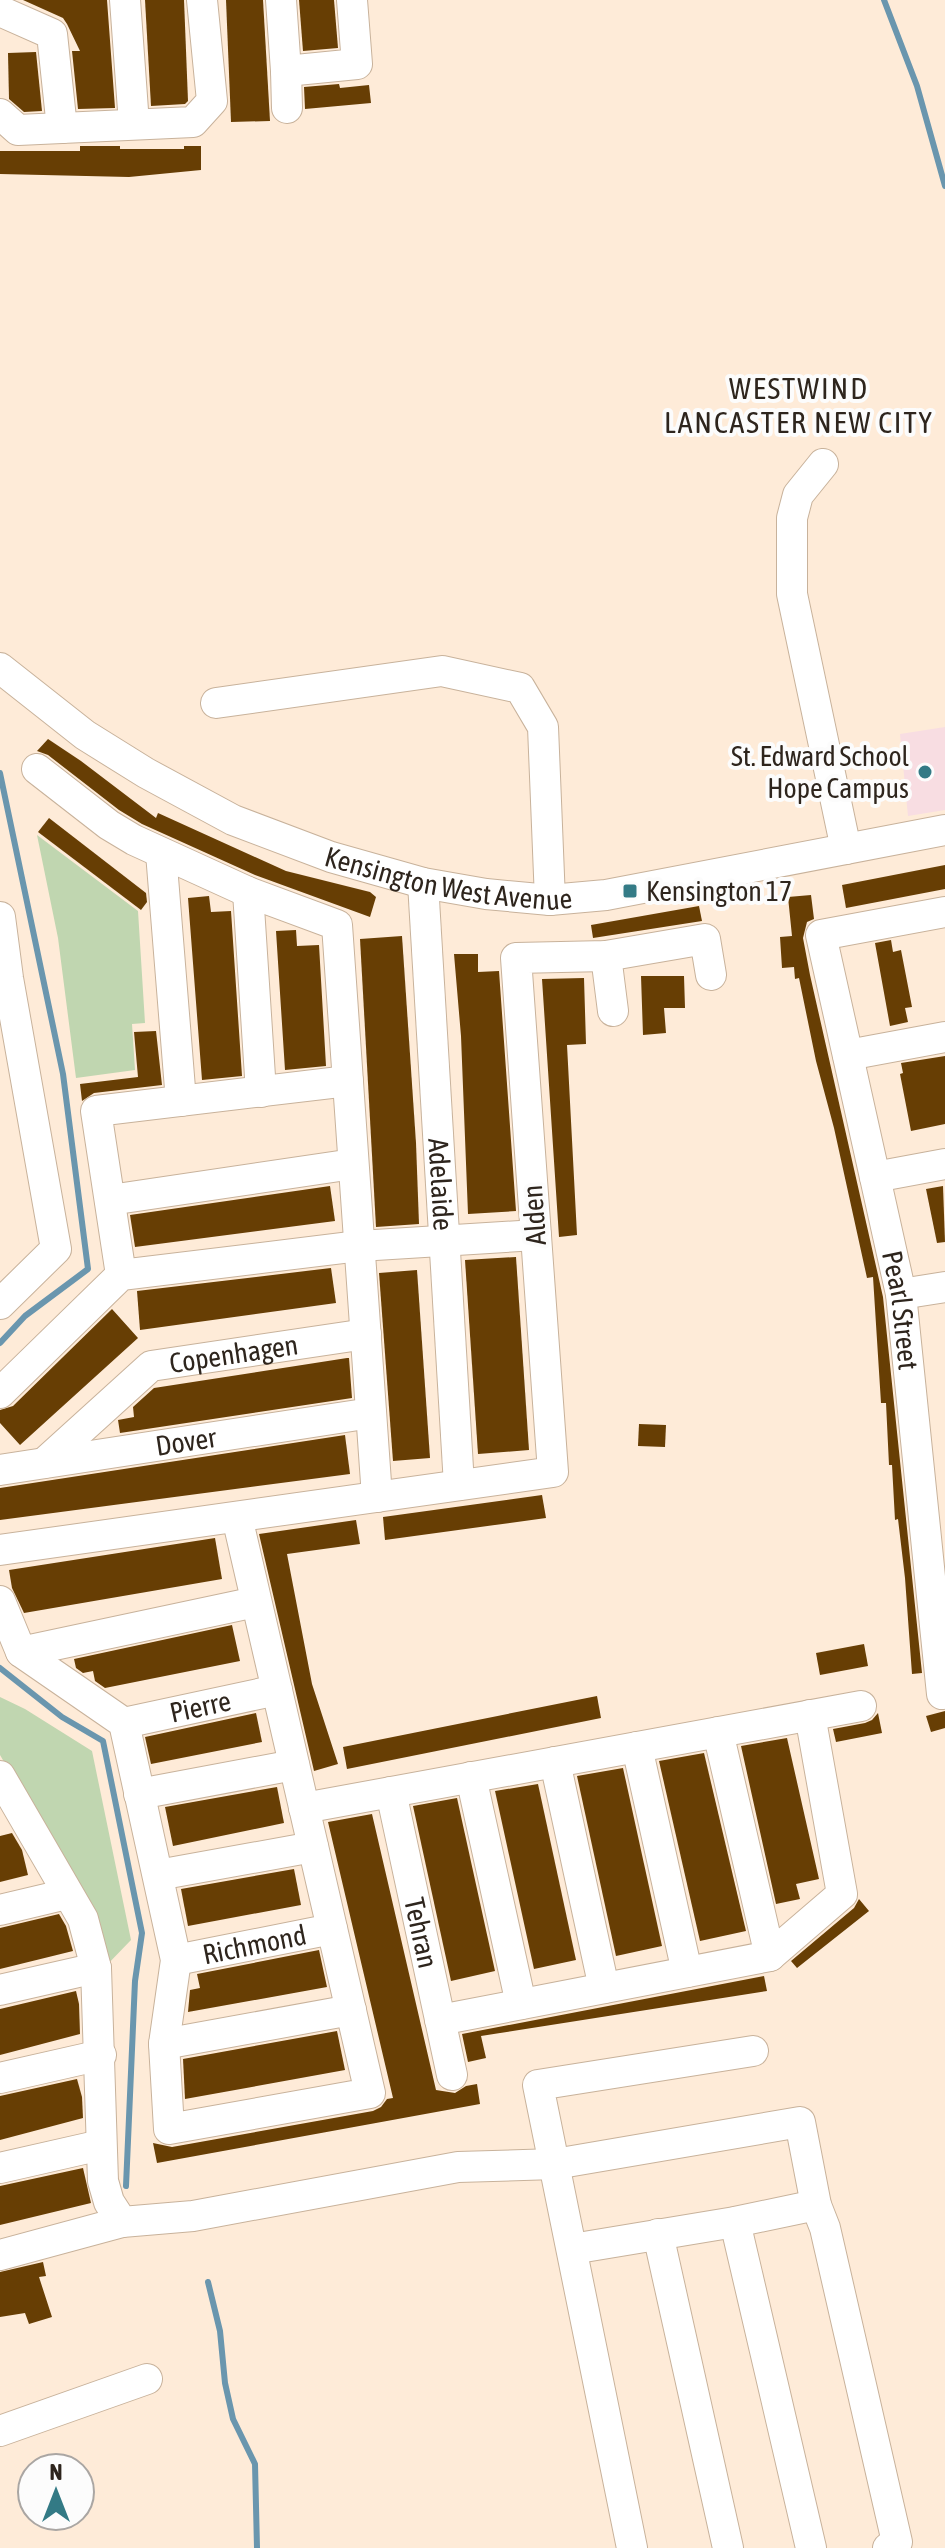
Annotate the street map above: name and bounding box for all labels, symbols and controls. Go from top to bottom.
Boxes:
district label: WESTWIND LANCASTER NEW CITY [664,371,934,439]
place label: St. Edward School Hope Campus [731,740,910,804]
marker: St. Edward School Hope Campus [916,763,934,781]
street label: Kensington West Avenue [321,840,573,916]
place label: Kensington 17 [646,875,792,907]
marker: Kensington 17 [621,882,639,900]
street label: Adelaide [422,1137,460,1232]
street label: Alden [516,1184,552,1246]
street label: Pearl Street [876,1248,925,1371]
street label: Copenhagen [167,1328,300,1379]
street label: Dover [153,1421,219,1462]
street label: Pierre [167,1684,234,1729]
street label: Tehran [398,1895,444,1971]
street label: Richmond [200,1919,309,1970]
north arrow [16,2452,96,2532]
text: N [50,2459,62,2485]

